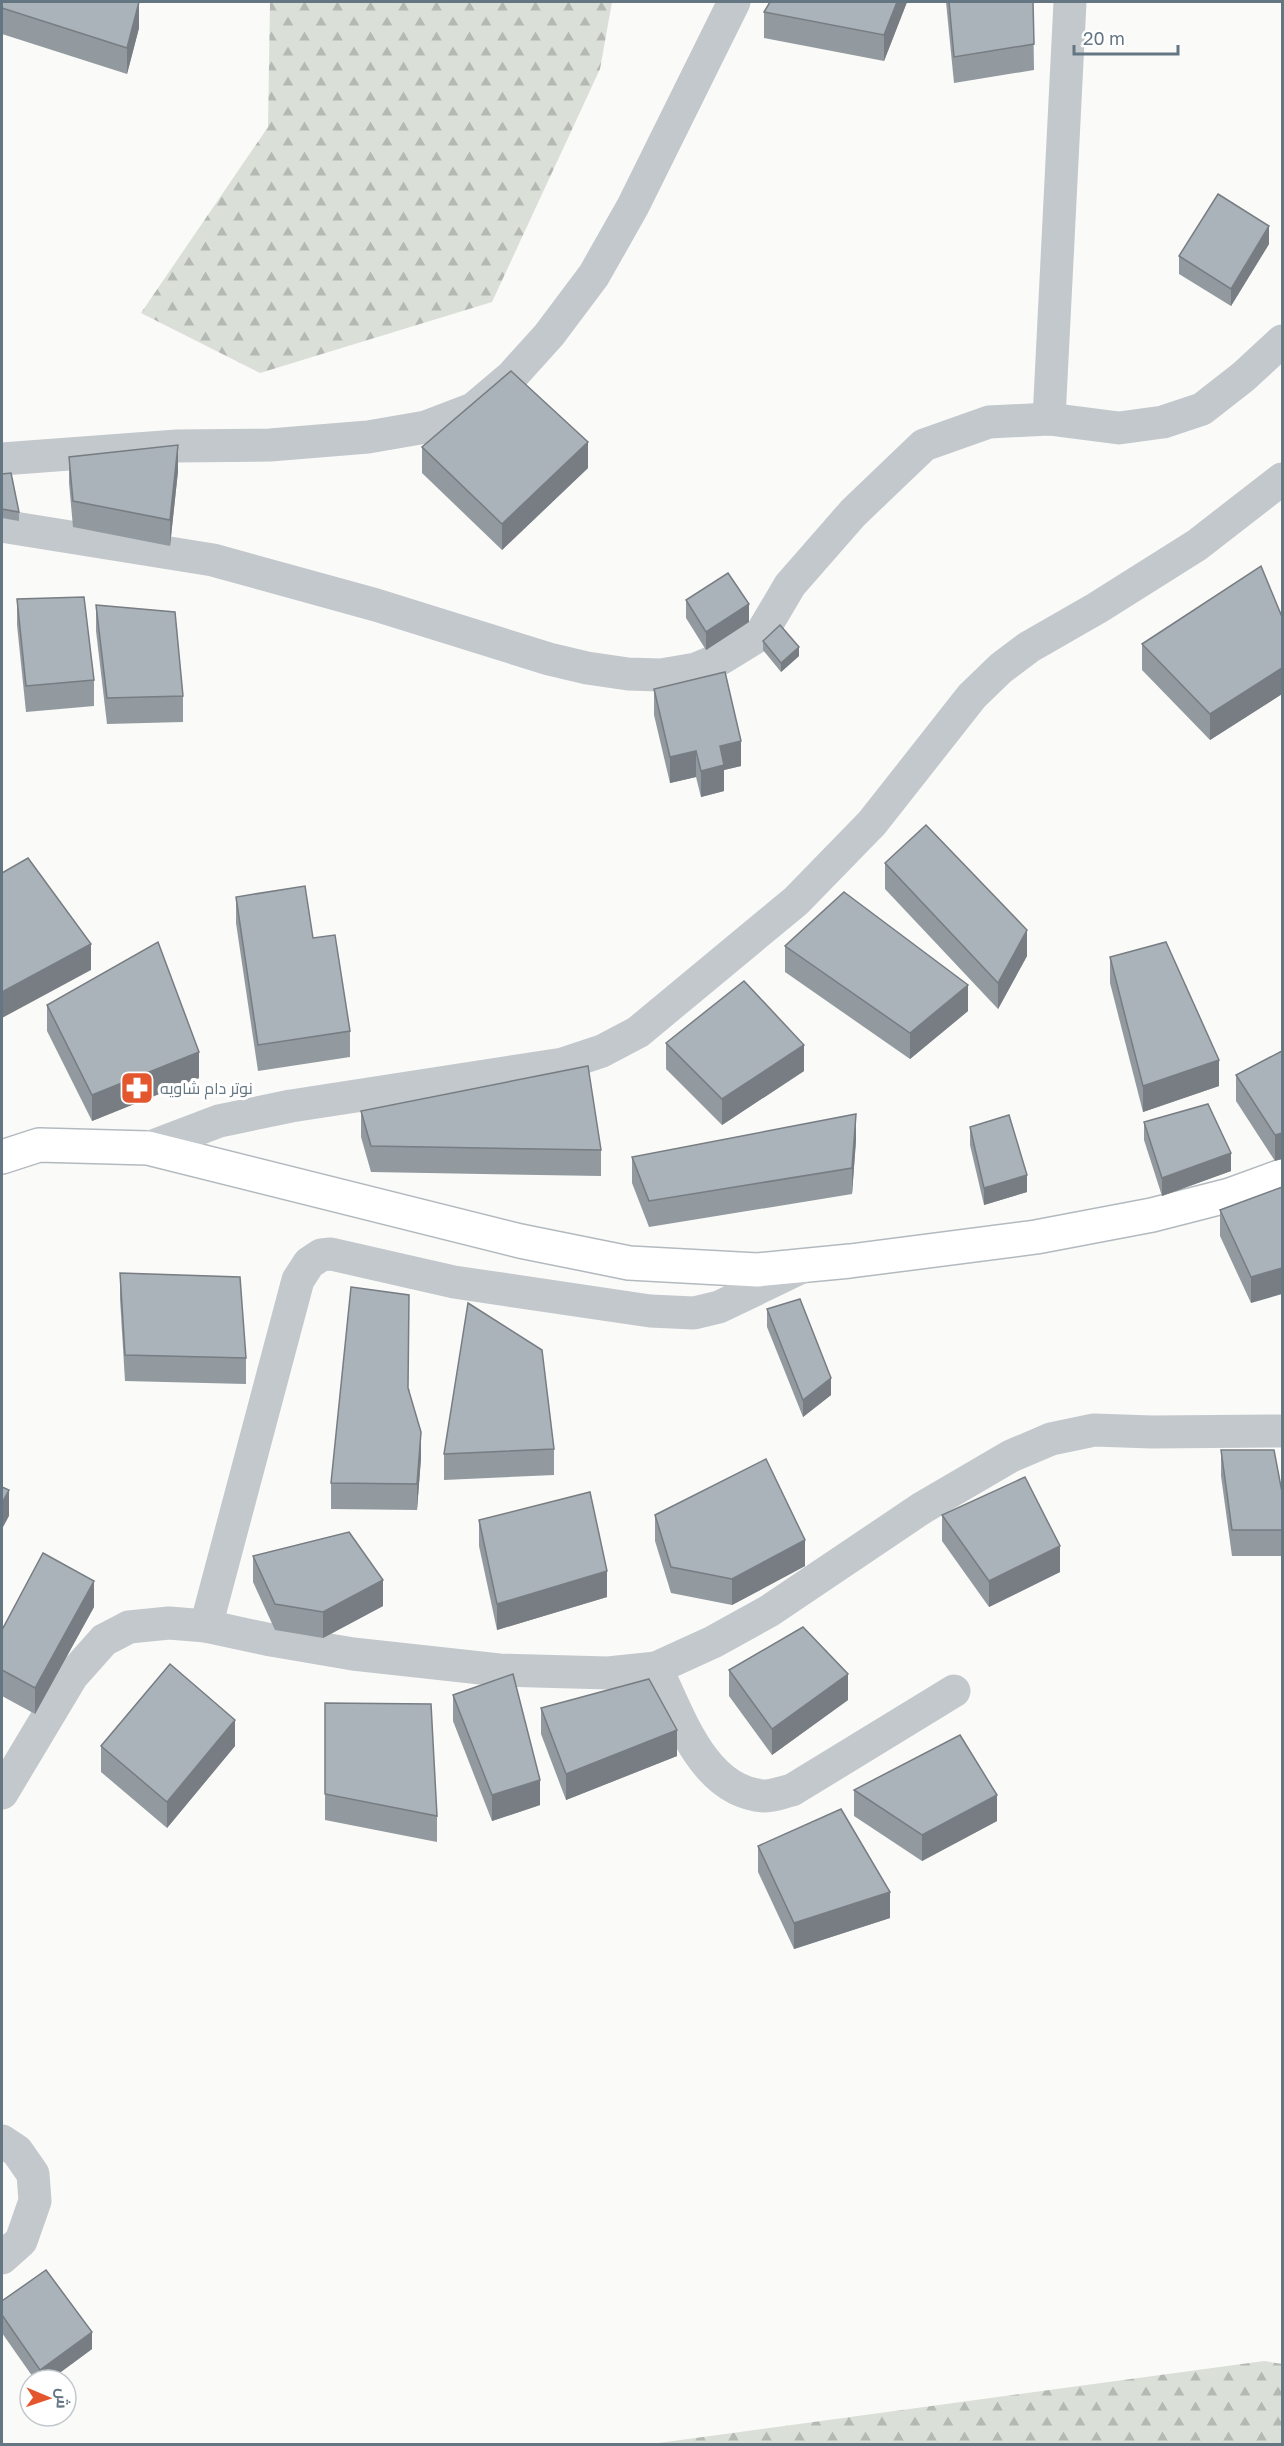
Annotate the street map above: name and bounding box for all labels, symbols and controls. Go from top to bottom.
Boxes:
scale bar [1074,18,1178,56]
text: 20 m [1083,27,1125,49]
pharmacy icon: نوتر دام شاويه [119,1070,155,1106]
place label: نوتر دام شاويه [160,1078,253,1100]
north arrow [18,2368,78,2428]
text: ش [53,2388,73,2409]

